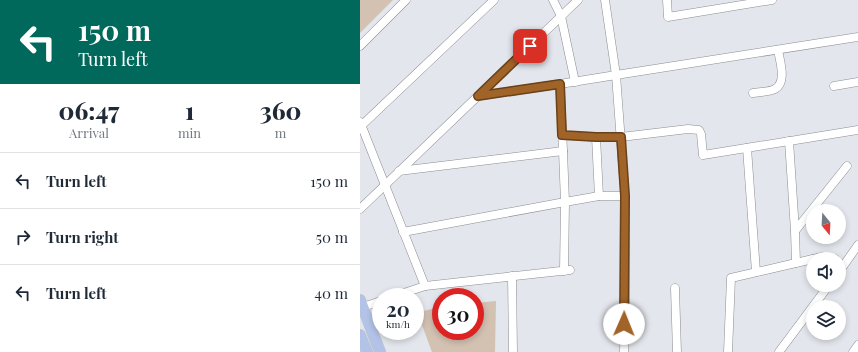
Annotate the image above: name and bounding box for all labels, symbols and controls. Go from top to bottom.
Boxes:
text: 150 m [78,11,151,48]
icon: left [12,16,64,68]
pin [513,29,547,63]
icon: arrive [519,35,541,57]
text: Turn left [78,47,148,71]
text: 06:47 [59,94,119,126]
text: 1 [185,94,194,126]
text: 360 [260,94,301,126]
text: Arrival [69,124,109,141]
text: min [178,124,201,141]
text: m [275,124,286,141]
icon: left [12,170,34,192]
text: Turn left [46,171,107,191]
text: 150 m [310,171,348,191]
north arrow [806,204,846,244]
map controls [806,204,846,340]
icon: right [12,226,34,248]
text: Turn right [46,227,119,247]
text: 50 m [316,227,348,247]
button: sound [806,252,846,292]
icon: left [12,282,34,304]
text: Turn left [46,283,107,303]
text: 40 m [315,283,348,303]
speed limit sign: 30 [432,288,484,340]
text: 20 [386,295,410,322]
button: layers [806,300,846,340]
position arrow [603,303,645,345]
text: km/h [386,317,410,331]

